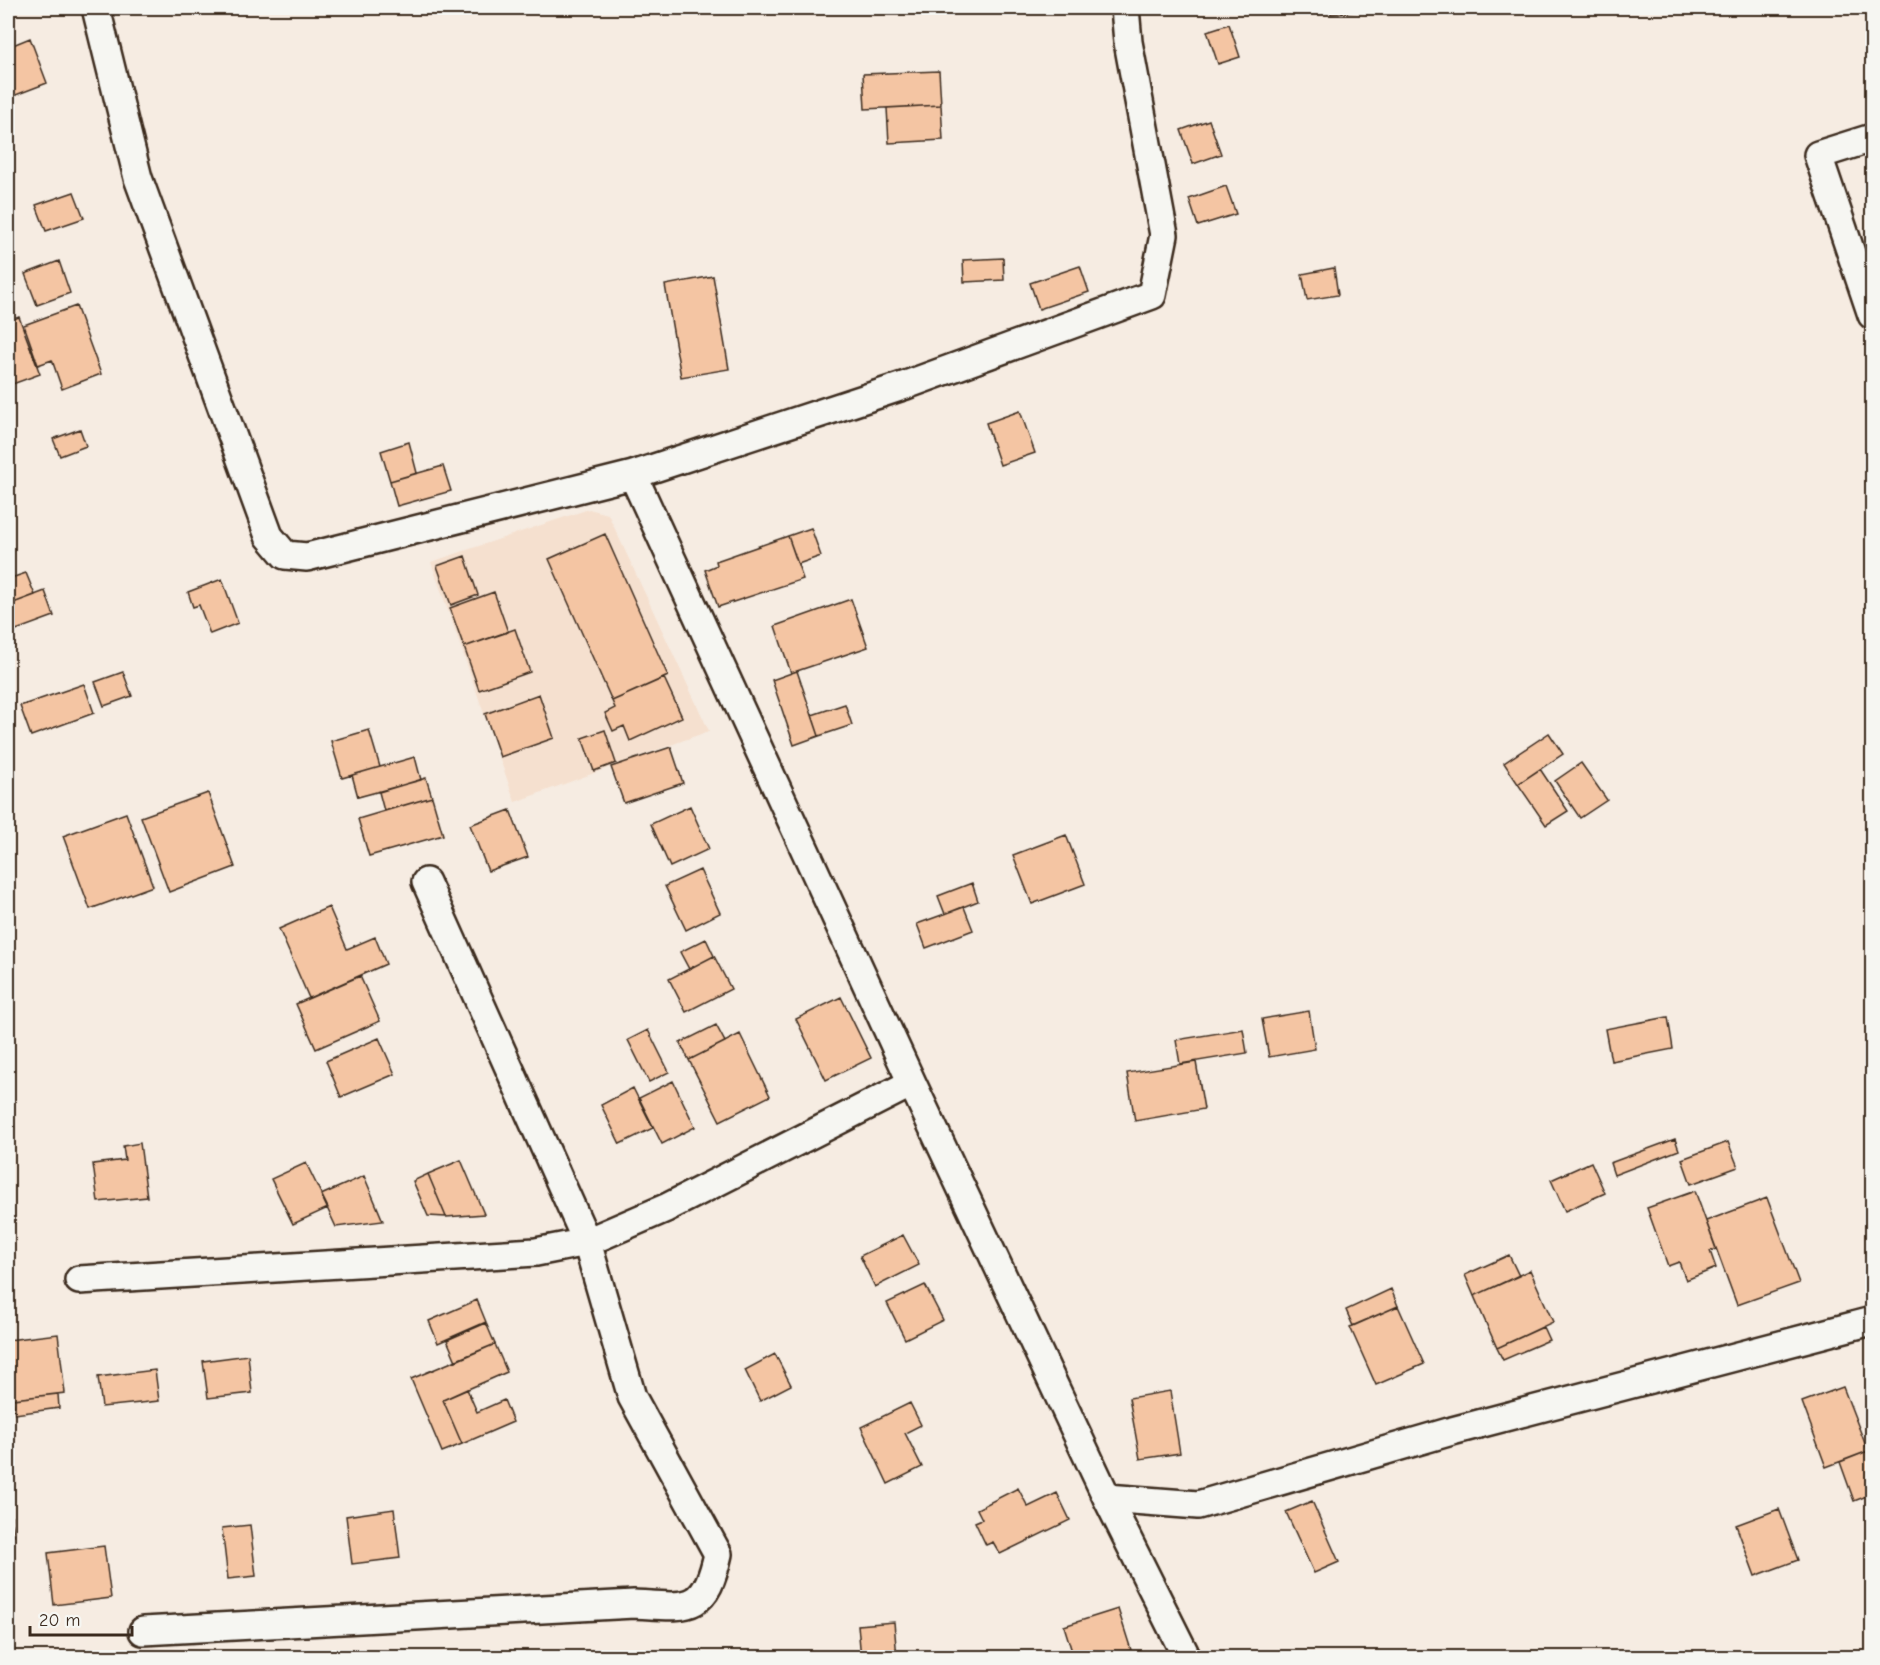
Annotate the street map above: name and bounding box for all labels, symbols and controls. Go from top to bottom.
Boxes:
scale bar [30,1599,132,1637]
text: 20 m [39,1610,80,1631]

